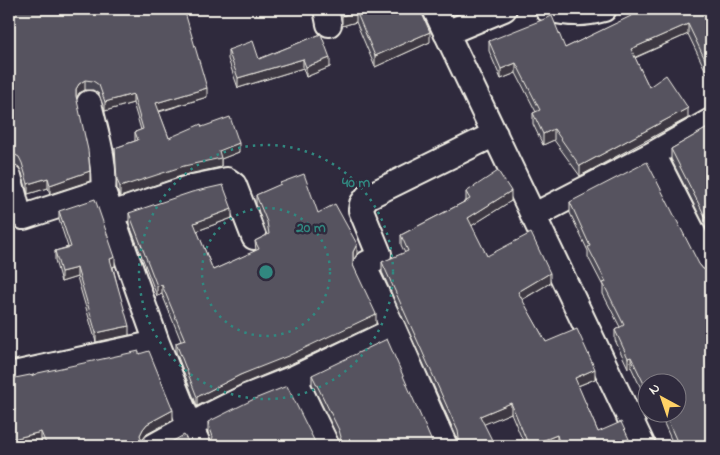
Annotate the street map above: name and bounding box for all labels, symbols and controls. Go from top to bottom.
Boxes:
text: 40 m [341,172,370,194]
text: 20 m [295,217,326,239]
centre of rings [257,263,275,281]
north arrow [638,372,688,422]
text: N [644,378,665,400]

